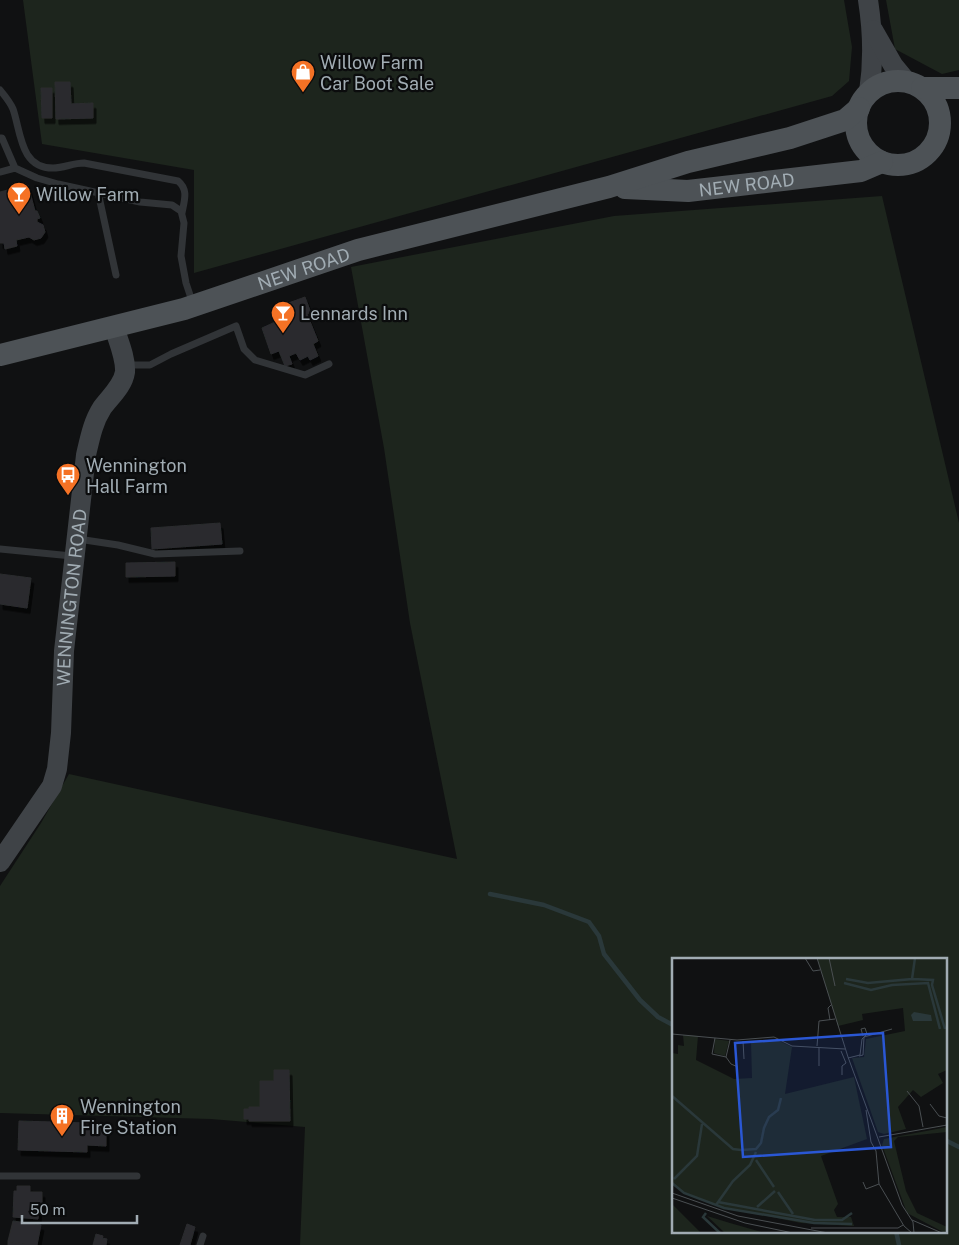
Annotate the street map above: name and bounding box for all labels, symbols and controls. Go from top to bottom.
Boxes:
place label: Willow Farm Car Boot Sale [320,52,434,94]
shop icon: Willow Farm Car Boot Sale [290,59,316,93]
street label: NEW ROAD [698,168,796,200]
bar icon: Willow Farm [6,181,32,215]
place label: Willow Farm [36,184,139,205]
street label: NEW ROAD [255,243,353,294]
bar icon: Lennards Inn [270,300,296,334]
place label: Lennards Inn [300,303,408,324]
place label: Wennington Hall Farm [86,455,187,497]
bus stop icon: Wennington Hall Farm [55,462,81,496]
street label: WENNINGTON ROAD [52,508,90,687]
inset map [672,958,946,1232]
place label: Wennington Fire Station [80,1096,181,1138]
building icon: Wennington Fire Station [49,1103,75,1137]
scale bar [22,1192,138,1224]
text: 50 m [30,1201,65,1218]

